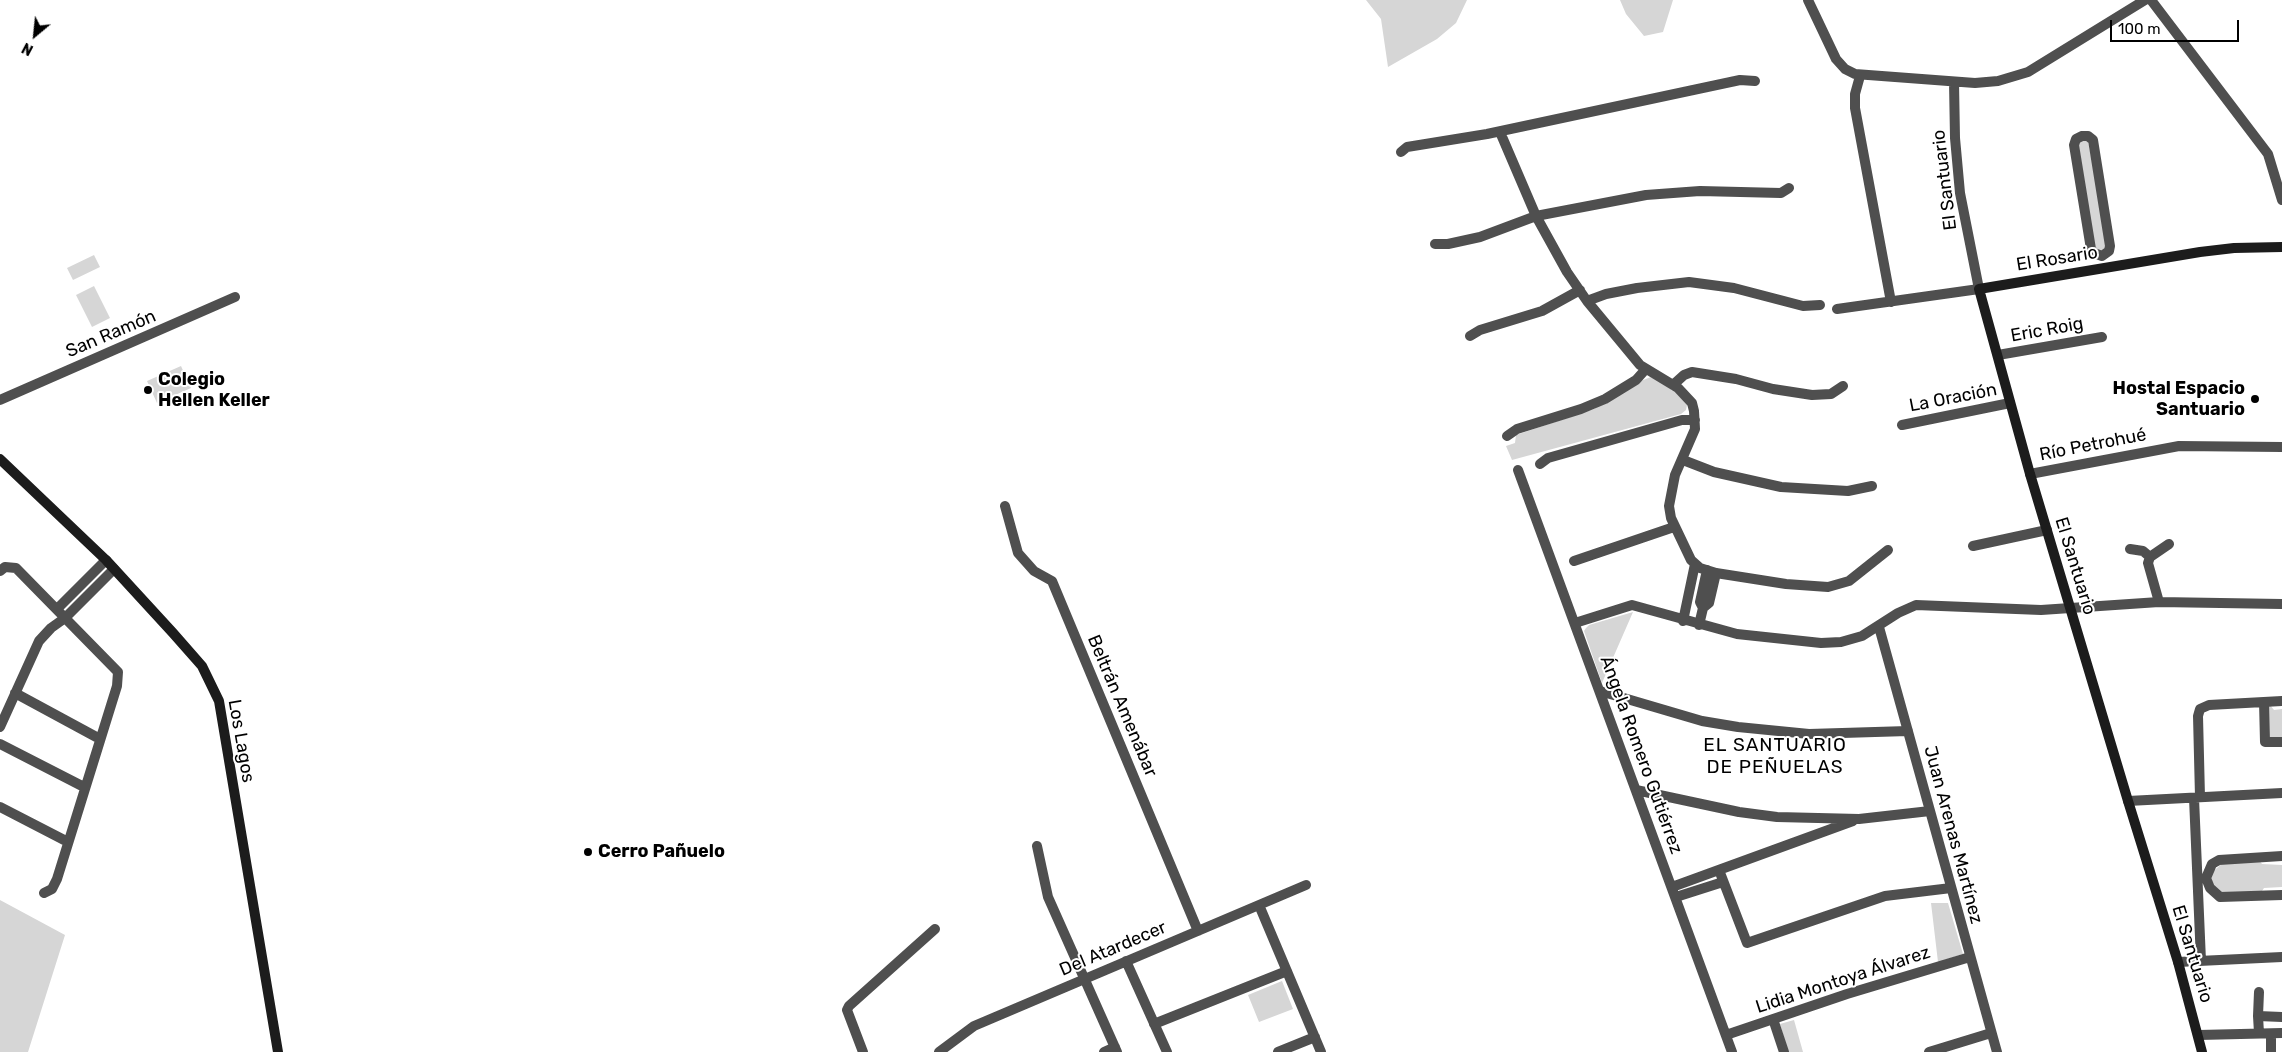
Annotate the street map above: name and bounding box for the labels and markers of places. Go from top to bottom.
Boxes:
place label: Colegio Hellen Keller [158,369,270,412]
place label: Hostal Espacio Santuario [2112,378,2245,420]
marker: Colegio Hellen Keller [142,384,154,396]
marker: Hostal Espacio Santuario [2249,393,2261,405]
place label: Cerro Pañuelo [598,841,725,863]
marker: Cerro Pañuelo [582,846,594,858]

